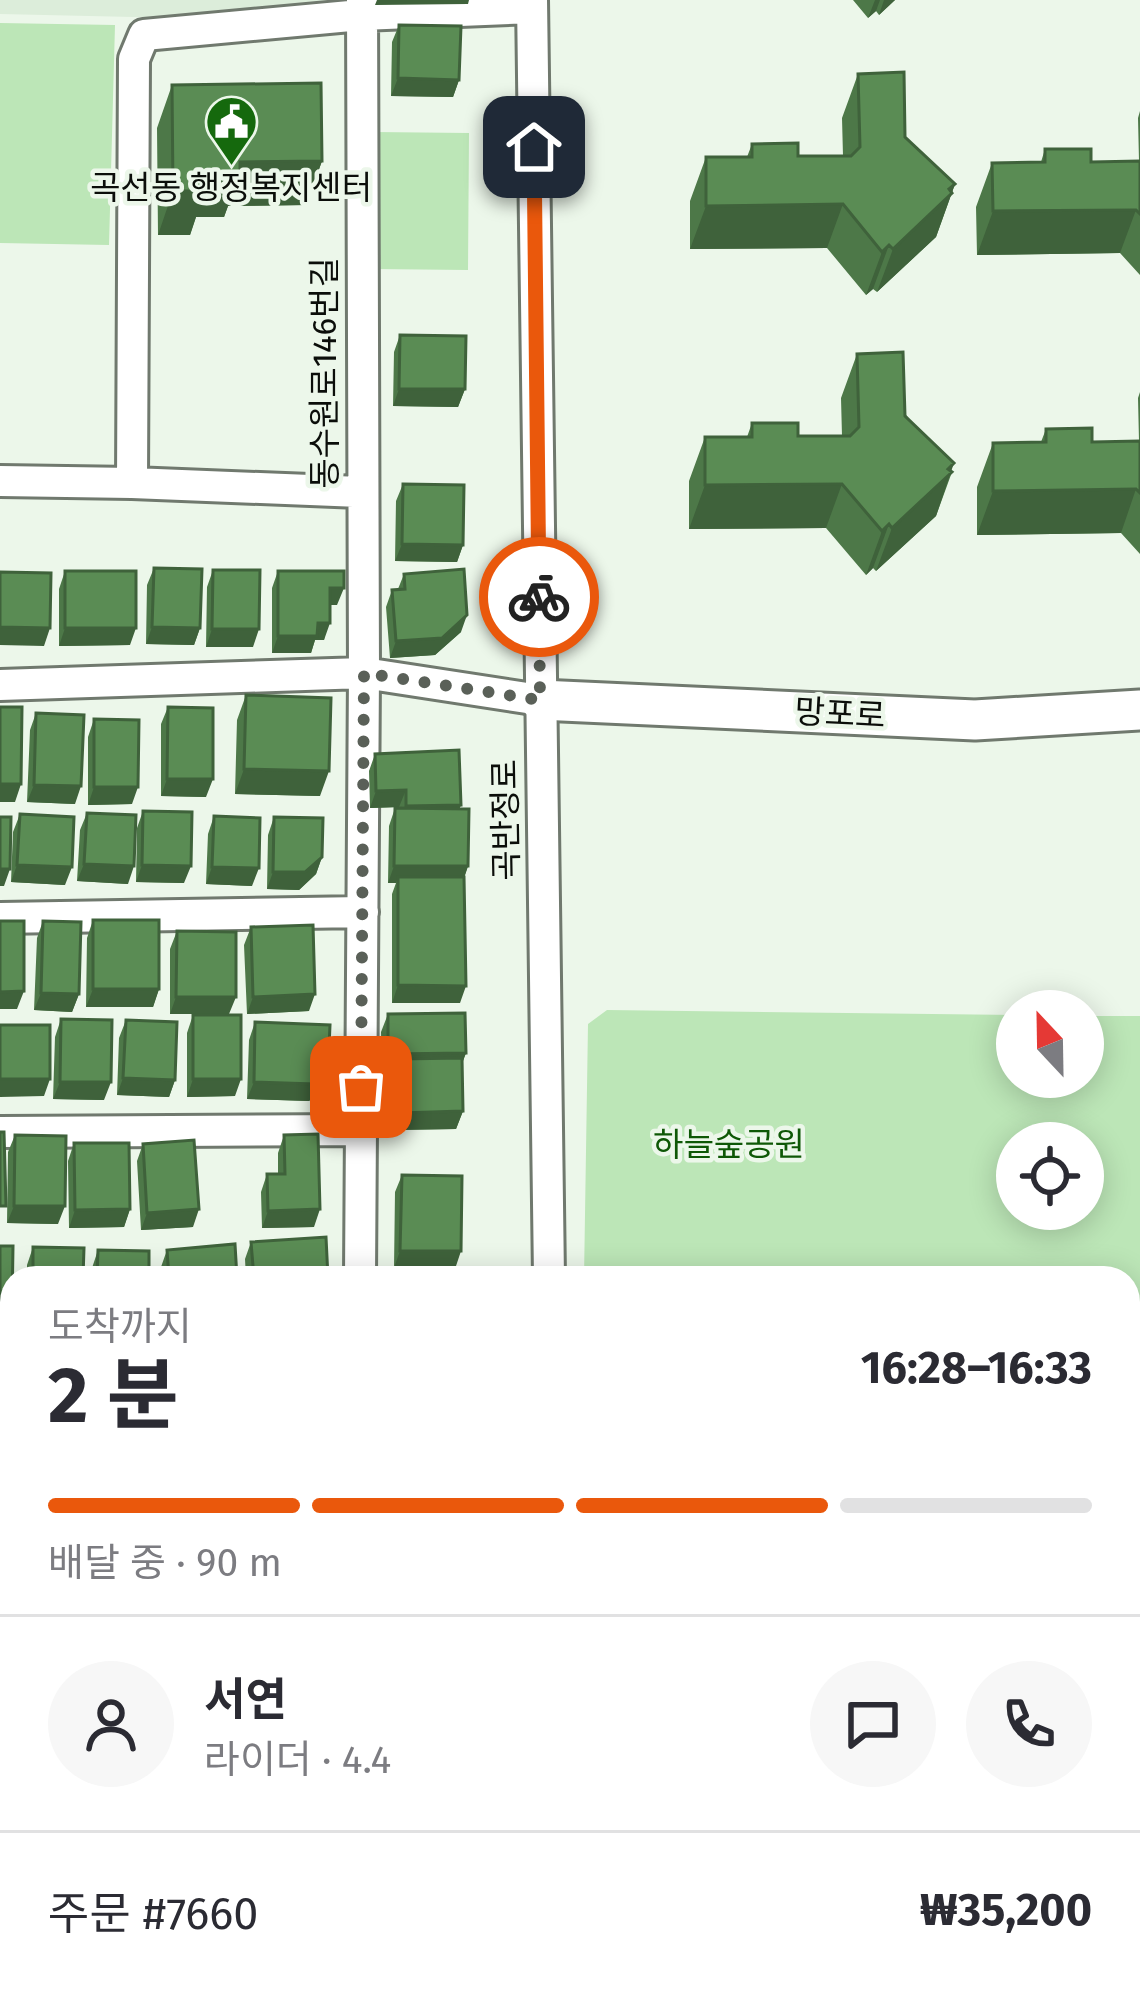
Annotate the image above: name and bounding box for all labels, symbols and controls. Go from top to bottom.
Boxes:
public building icon: 곡선동 행정복지센터 [203,93,259,167]
pin [483,96,585,198]
icon: home [501,114,567,180]
place label: 곡선동 행정복지센터 [90,168,372,208]
street label: 동수원로146번길 [305,257,345,489]
courier [479,537,599,657]
icon: bike [506,564,572,630]
street label: 망포로 [793,692,887,736]
street label: 곡반정로 [485,759,527,881]
north arrow [996,990,1104,1098]
map controls [996,990,1104,1230]
pin [310,1036,412,1138]
icon: bag [328,1054,394,1120]
button: locate [996,1122,1104,1230]
park label: 하늘숲공원 [653,1125,805,1165]
text: 도착까지 [48,1304,192,1350]
text: 16:28–16:33 [861,1341,1092,1395]
text: 2 분 [48,1349,179,1443]
text: 배달 중 · 90 m [48,1540,282,1586]
button: person [48,1661,174,1787]
button: chat [810,1661,936,1787]
button: phone [966,1661,1092,1787]
text: 서연 [204,1673,287,1727]
text: 라이더 · 4.4 [204,1737,391,1783]
text: ₩35,200 [920,1883,1092,1937]
text: 주문 #7660 [48,1887,258,1941]

